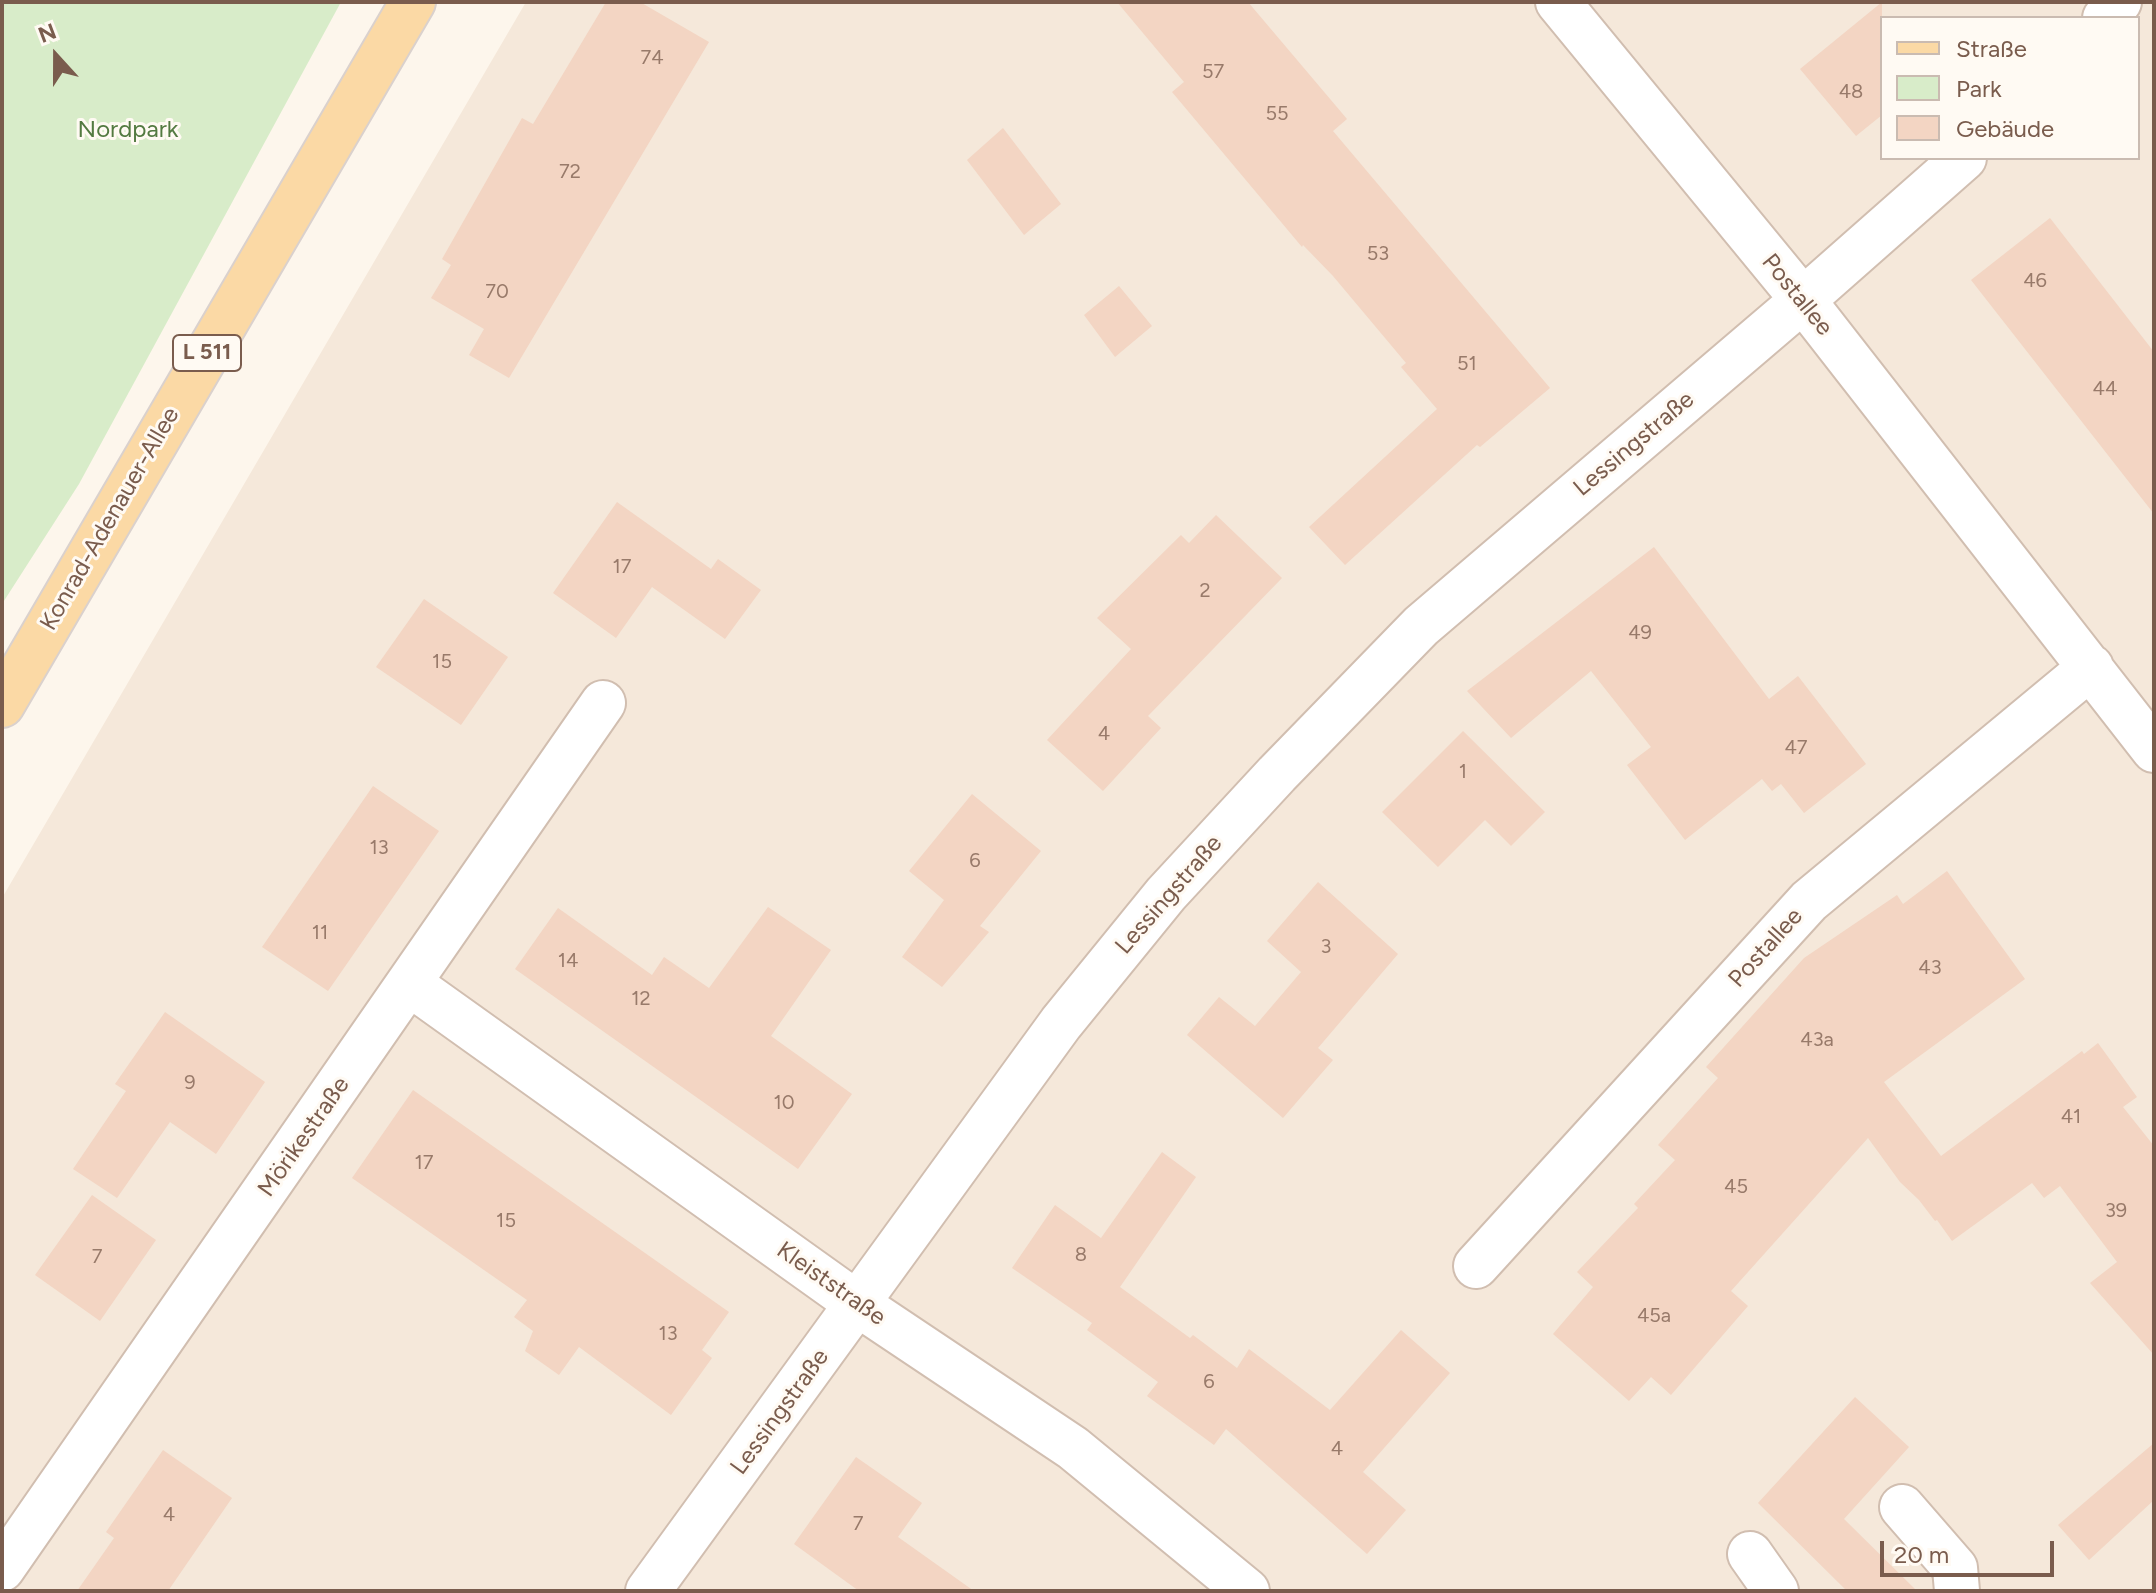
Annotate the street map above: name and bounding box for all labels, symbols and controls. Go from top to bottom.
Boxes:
north arrow [16,16,96,96]
legend [1880,16,2140,160]
text: N [34,17,60,49]
text: Straße [1956,34,2027,63]
house number: 74 [640,46,664,70]
house number: 57 [1202,60,1224,84]
text: Park [1956,74,2002,103]
house number: 48 [1839,80,1863,104]
house number: 55 [1266,102,1288,126]
text: Gebäude [1956,114,2054,143]
park label: Nordpark [78,116,178,144]
house number: 72 [559,160,581,184]
house number: 53 [1367,242,1389,266]
street label: Postallee [1755,248,1839,342]
house number: 46 [2023,269,2047,293]
house number: 70 [485,280,509,304]
road number: L 511 [173,335,241,371]
house number: 51 [1457,352,1477,376]
house number: 44 [2093,377,2117,401]
street label: Lessingstraße [1568,385,1700,503]
street label: Konrad-Adenauer-Allee [34,402,186,636]
house number: 17 [613,555,631,579]
house number: 2 [1199,579,1211,603]
house number: 49 [1628,621,1652,645]
house number: 15 [432,650,452,674]
house number: 4 [1098,722,1110,746]
house number: 47 [1784,736,1808,760]
house number: 1 [1459,760,1467,784]
street label: Lessingstraße [1110,830,1228,960]
house number: 13 [369,836,389,860]
house number: 6 [969,849,981,873]
street label: Postallee [1723,902,1809,994]
house number: 11 [312,921,328,945]
house number: 3 [1321,935,1331,959]
house number: 14 [558,949,578,973]
house number: 43 [1918,956,1942,980]
house number: 12 [631,987,651,1011]
house number: 43a [1800,1028,1834,1052]
house number: 9 [184,1071,196,1095]
street label: Mörikestraße [252,1072,356,1202]
house number: 10 [773,1091,795,1115]
house number: 41 [2061,1105,2081,1129]
house number: 17 [415,1151,433,1175]
house number: 45 [1724,1175,1748,1199]
house number: 39 [2105,1199,2127,1223]
house number: 15 [496,1209,516,1233]
street label: Kleiststraße [771,1236,891,1332]
house number: 8 [1075,1243,1087,1267]
house number: 7 [92,1245,102,1269]
house number: 45a [1637,1304,1671,1328]
house number: 13 [658,1322,678,1346]
street label: Lessingstraße [725,1344,835,1480]
house number: 6 [1203,1370,1215,1394]
house number: 4 [1331,1437,1343,1461]
house number: 4 [163,1503,175,1527]
house number: 7 [853,1512,863,1536]
scale bar [1884,1525,2058,1575]
text: 20 m [1894,1540,1949,1569]

